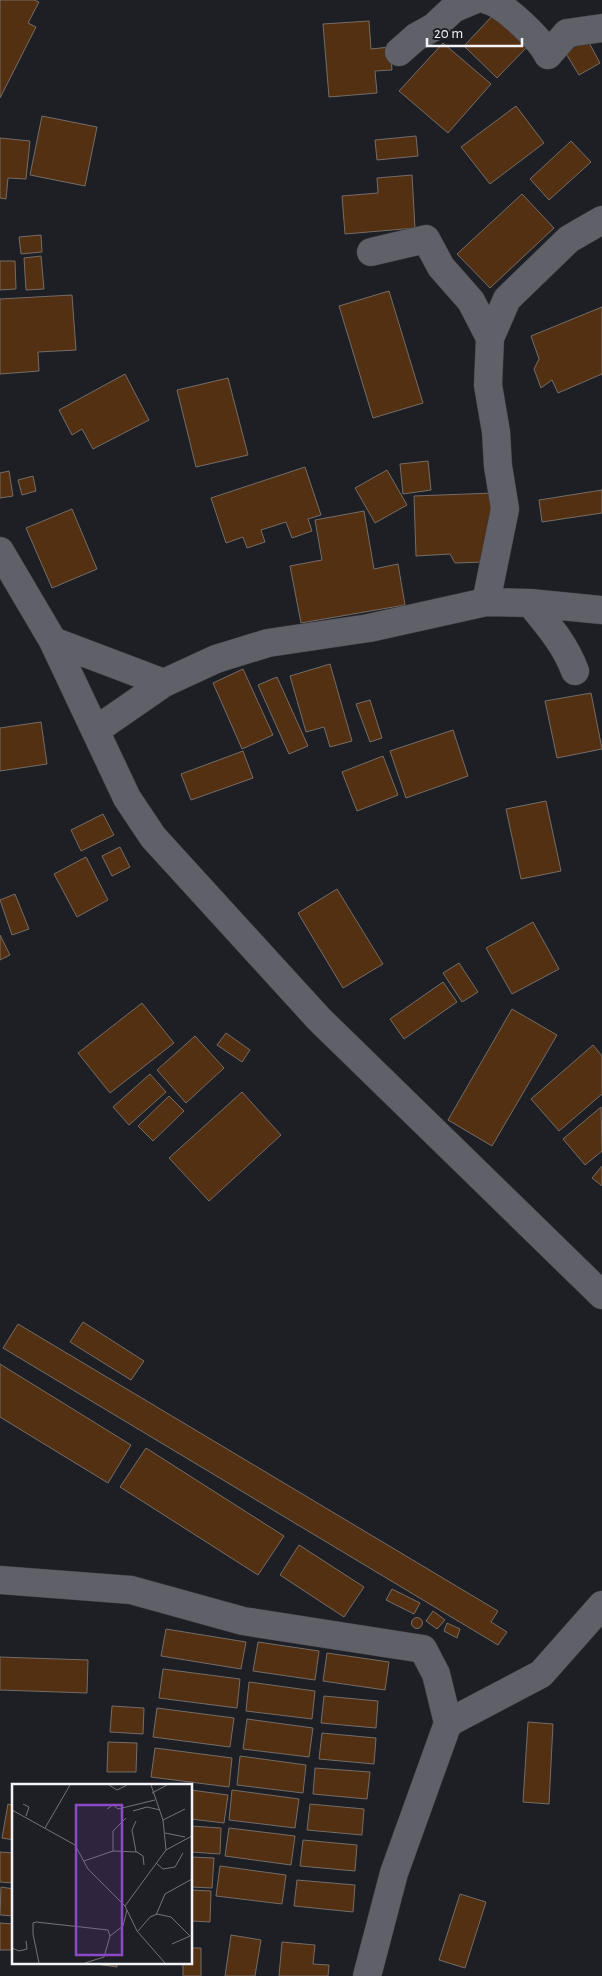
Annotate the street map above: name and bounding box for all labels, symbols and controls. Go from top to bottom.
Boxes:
scale bar [427,15,522,47]
text: 20 m [434,26,463,41]
inset map [12,1784,192,1964]

